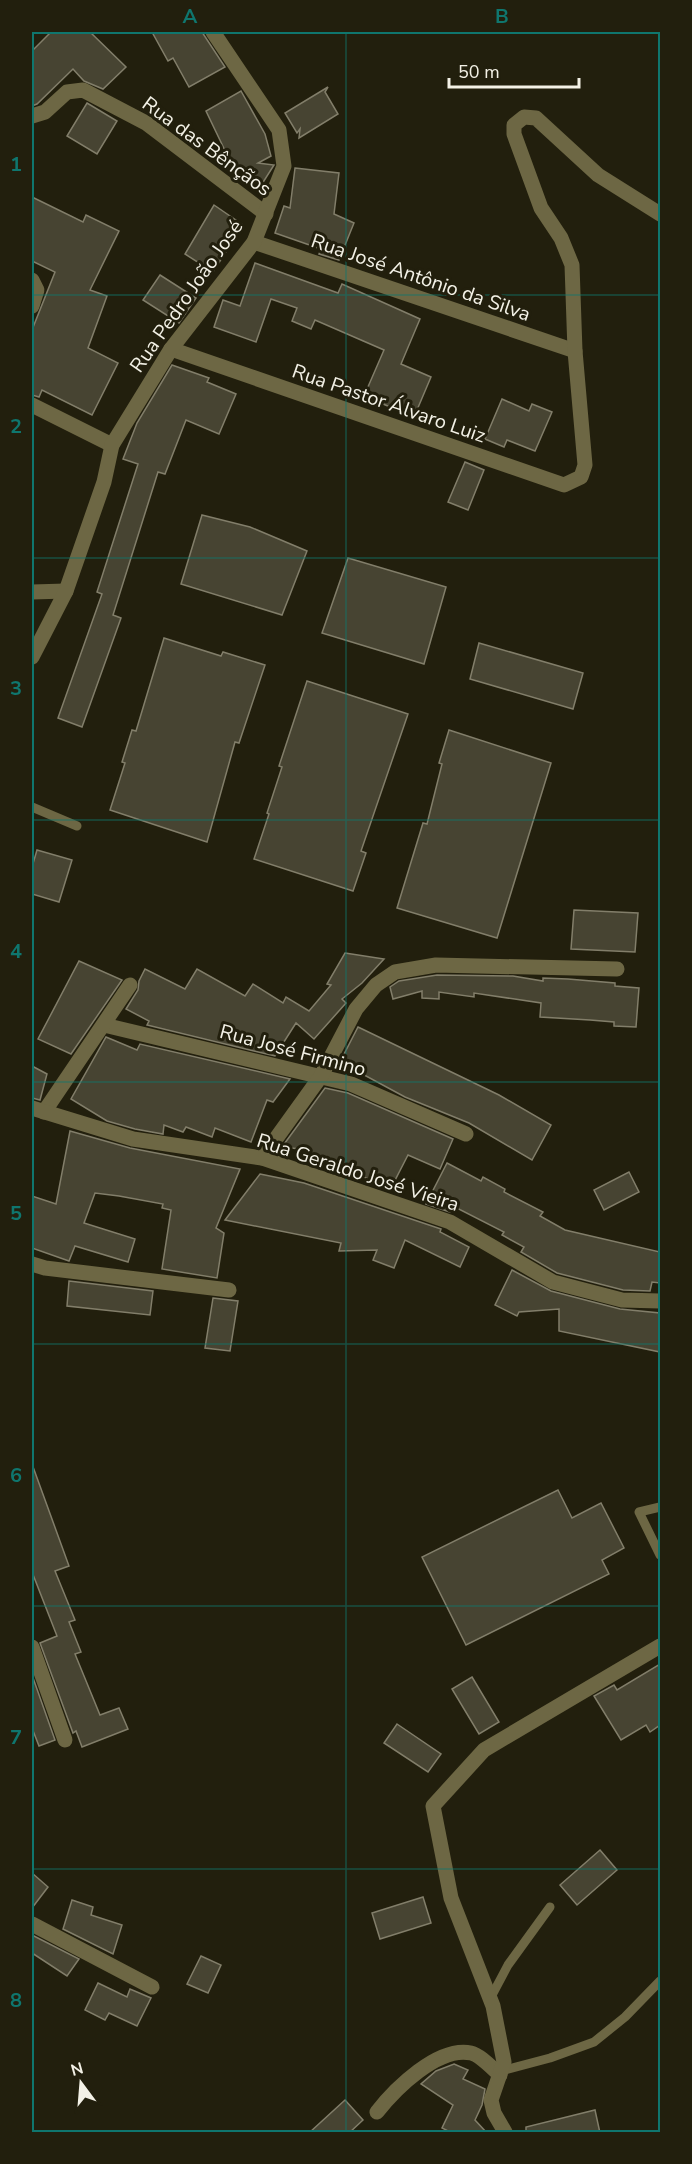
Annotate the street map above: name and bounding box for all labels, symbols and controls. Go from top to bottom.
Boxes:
text: A [183,3,198,30]
text: B [495,3,509,30]
scale bar [449,51,580,89]
text: 50 m [458,60,500,84]
street label: Rua das Bênçãos [137,90,277,202]
text: 1 [10,151,22,178]
street label: Rua Pedro João José [124,215,249,378]
street label: Rua José Antônio da Silva [308,227,534,328]
street label: Rua Pastor Álvaro Luiz [288,358,489,449]
text: 2 [10,413,22,440]
text: 3 [10,675,22,702]
text: 4 [10,938,22,965]
street label: Rua José Firmino [217,1018,369,1083]
street label: Rua Geraldo José Vieira [253,1127,462,1218]
text: 5 [10,1200,22,1227]
text: 6 [10,1462,22,1489]
text: 7 [10,1724,22,1751]
text: 8 [10,1987,22,2014]
north arrow [51,2053,111,2113]
text: N [68,2057,86,2082]

